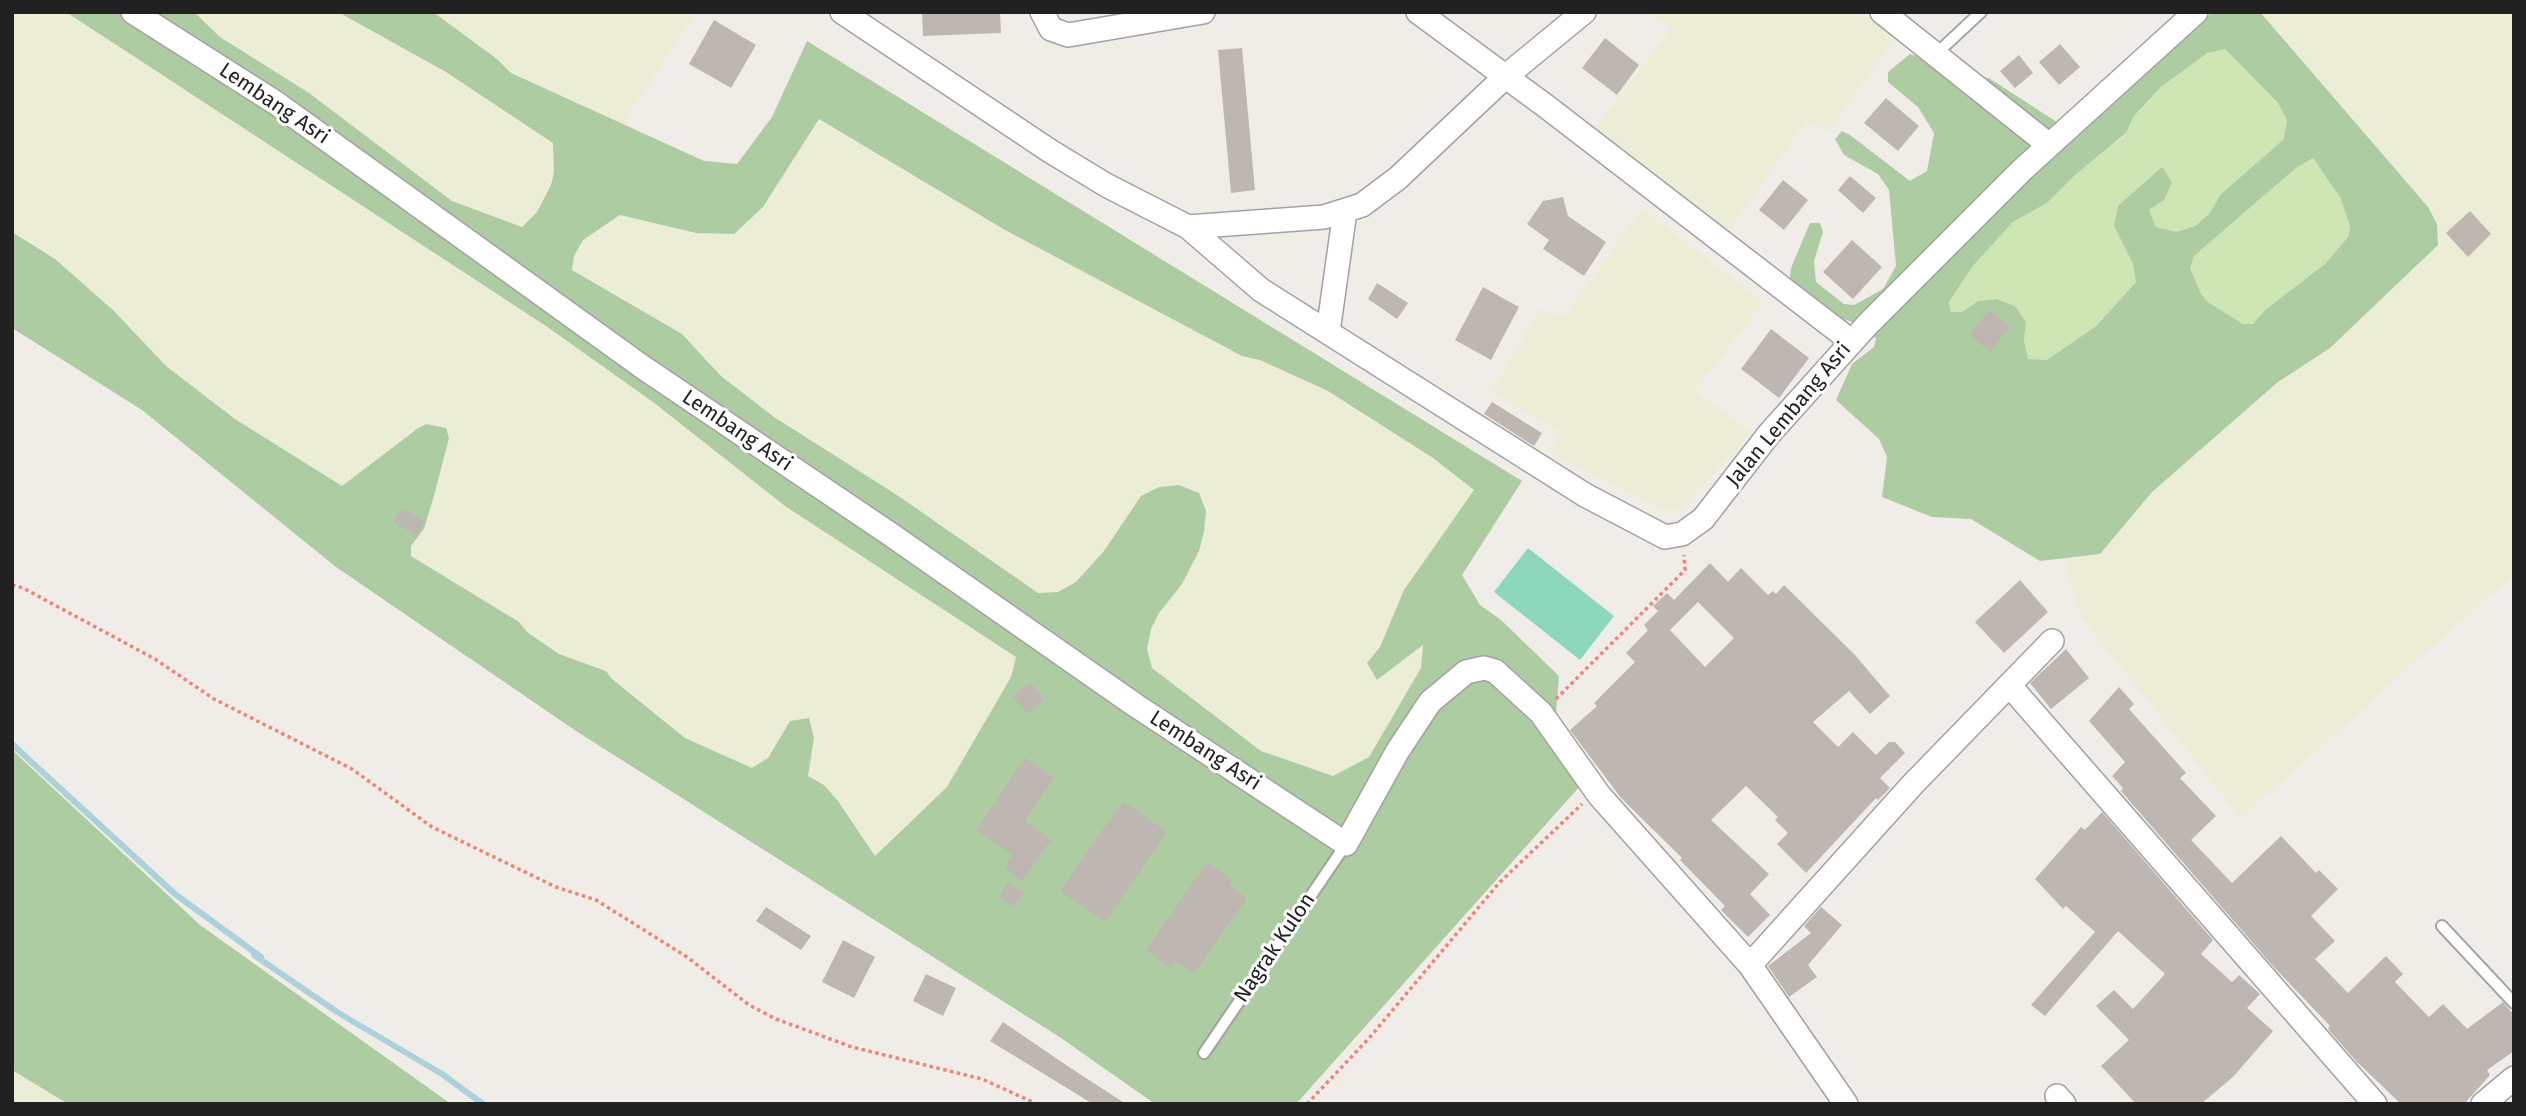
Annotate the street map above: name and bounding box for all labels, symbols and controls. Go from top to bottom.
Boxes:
street label: Lembang Asri [214,58,334,150]
street label: Jalan Lembang Asri [1721,338,1857,492]
street label: Lembang Asri [677,385,797,477]
street label: Lembang Asri [1145,706,1265,796]
street label: Nagrak Kulon [1229,888,1321,1008]

